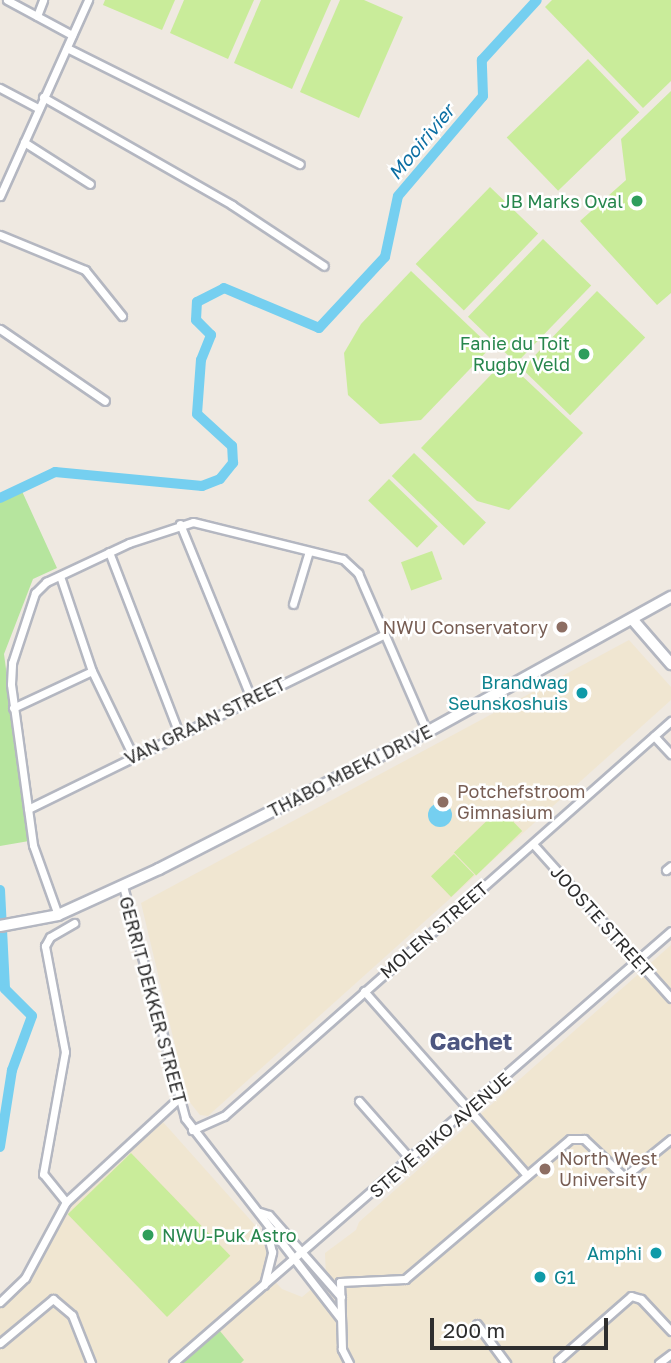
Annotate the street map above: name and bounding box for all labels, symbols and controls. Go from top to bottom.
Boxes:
water label: Mooirivier [383,100,459,184]
place label: JB Marks Oval [501,190,623,212]
marker: JB Marks Oval [629,193,645,209]
place label: Fanie du Toit Rugby Veld [460,333,570,376]
marker: Fanie du Toit Rugby Veld [576,346,592,362]
place label: NWU Conservatory [383,616,548,638]
marker: NWU Conservatory [554,619,570,635]
place label: Brandwag Seunskoshuis [448,672,568,714]
street label: VAN GRAAN STREET [121,673,289,769]
marker: Brandwag Seunskoshuis [574,685,590,701]
street label: THABO MBEKI DRIVE [264,720,436,822]
place label: Potchefstroom Gimnasium [457,781,585,824]
marker: Potchefstroom Gimnasium [435,794,451,810]
street label: JOOSTE STREET [546,861,658,981]
street label: MOLEN STREET [375,877,493,983]
street label: GERRIT DEKKER STREET [115,894,191,1106]
district label: Cachet [430,1027,512,1055]
street label: STEVE BIKO AVENUE [365,1068,515,1202]
place label: North West University [559,1148,657,1190]
marker: North West University [537,1161,553,1177]
place label: NWU-Puk Astro [162,1224,297,1246]
marker: NWU-Puk Astro [140,1227,156,1243]
place label: Amphi [587,1242,642,1264]
marker: Amphi [648,1245,664,1261]
place label: G1 [554,1266,575,1288]
marker: G1 [532,1269,548,1285]
scale bar [433,1304,612,1348]
text: 200 m [443,1317,505,1343]

